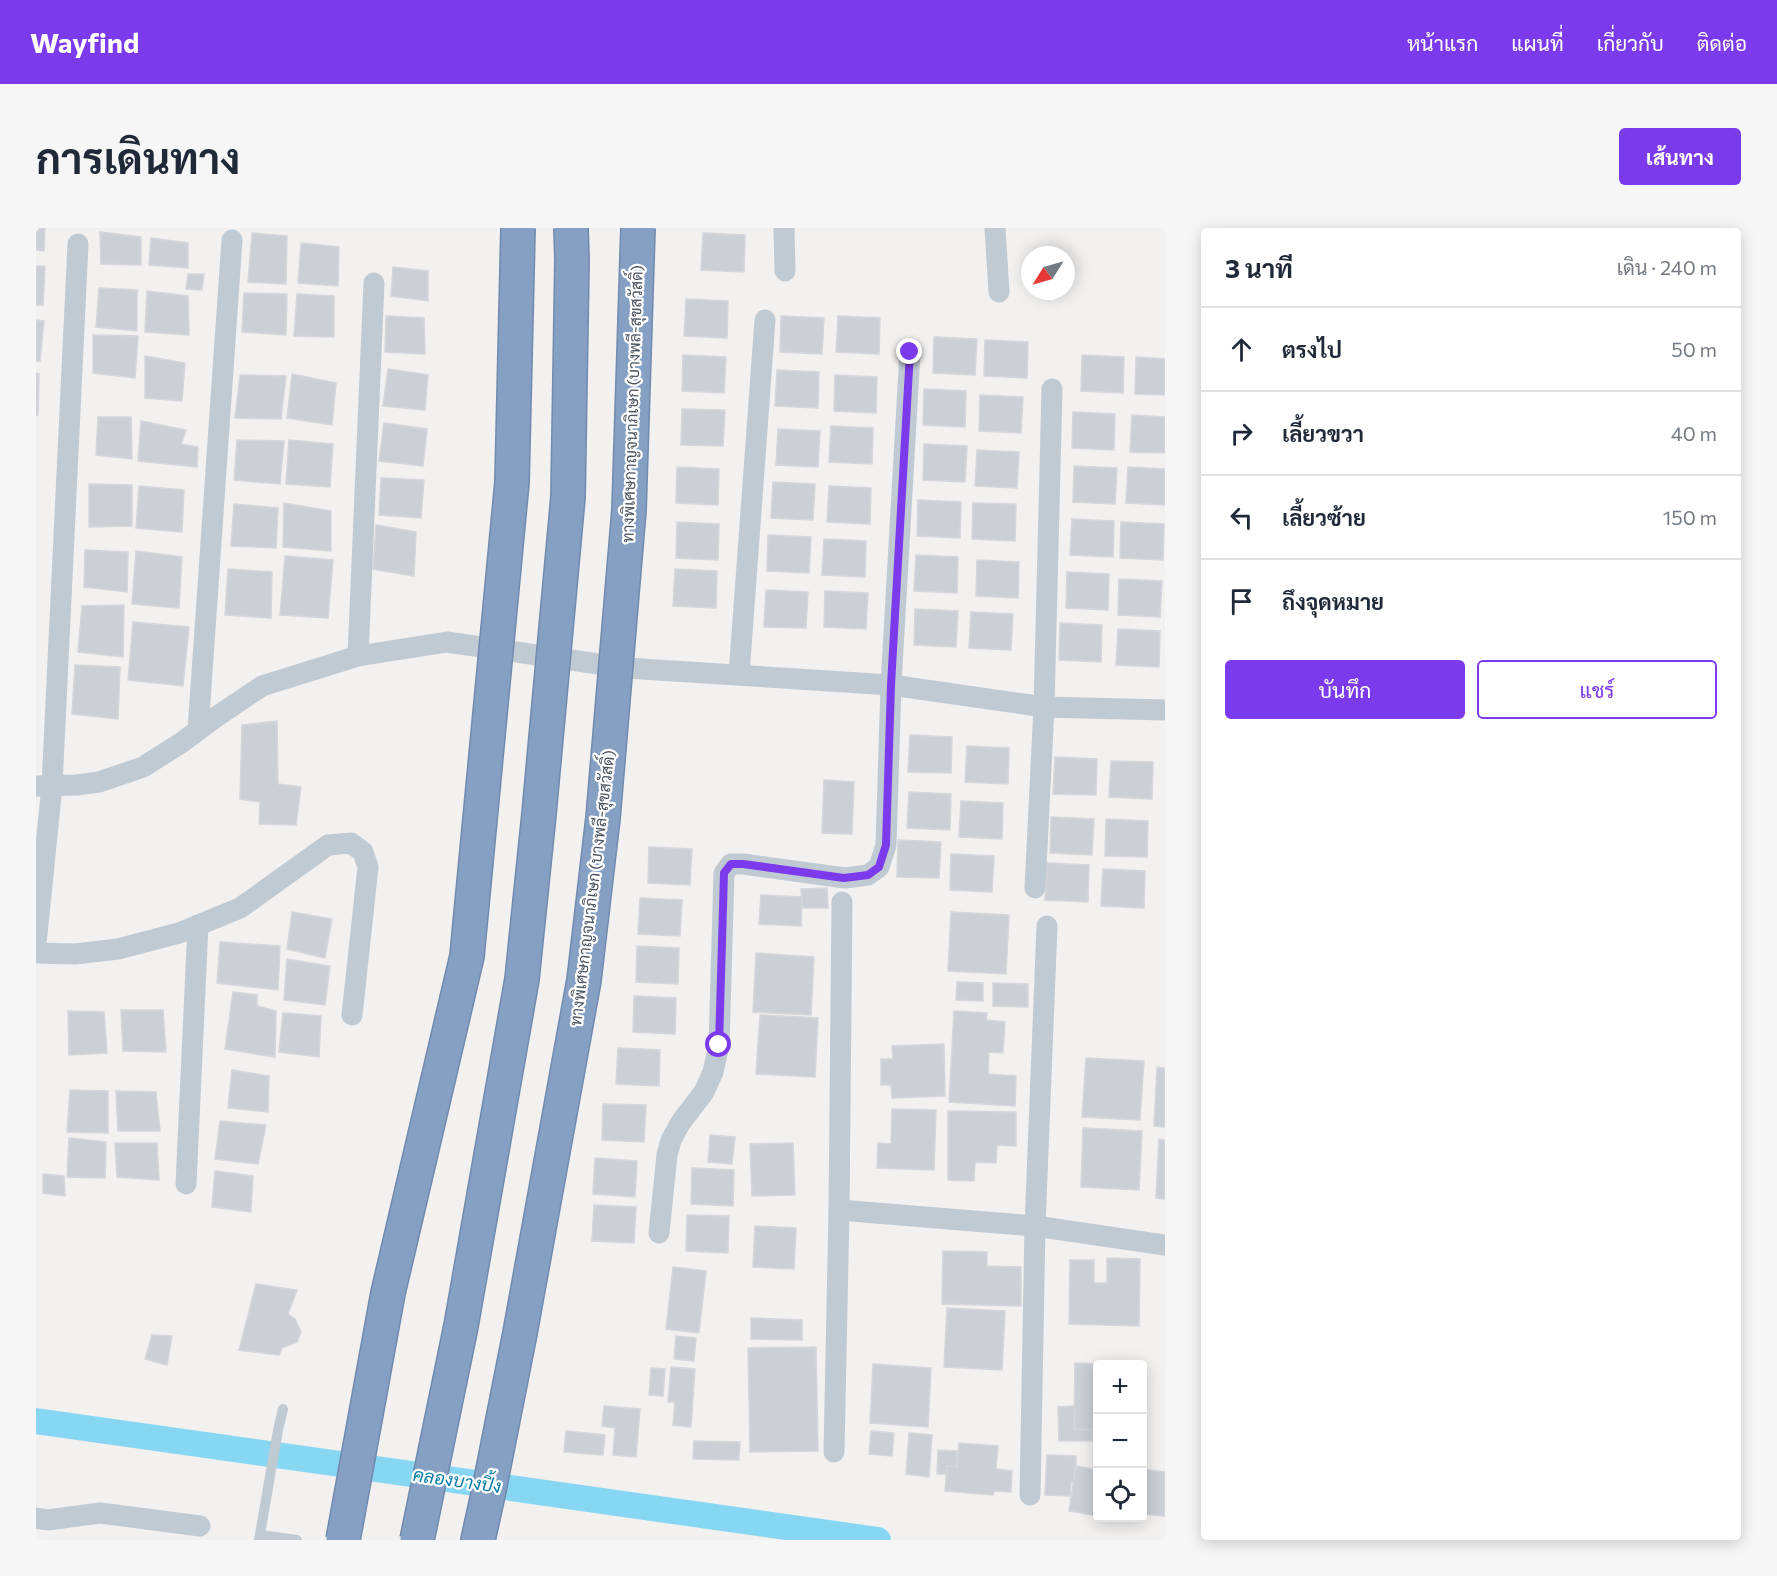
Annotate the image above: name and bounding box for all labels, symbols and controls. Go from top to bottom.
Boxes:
text: Wayfind [30,25,139,59]
text: หน้าแรก [1407,30,1478,55]
text: แผนที่ [1511,30,1564,55]
text: เกี่ยวกับ [1597,30,1664,55]
text: ติดต่อ [1697,30,1747,55]
button: เส้นทาง [1619,128,1741,185]
text: การเดินทาง [36,131,240,183]
north arrow [1021,246,1075,300]
text: 3 นาที [1225,252,1293,283]
text: เดิน · 240 m [1617,255,1717,279]
street label: ทางพิเศษกาญจนาภิเษก (บางพลี-สุขสวัสดิ์) [613,265,649,543]
icon: ahead [1225,333,1258,366]
text: ตรงไป [1282,336,1342,363]
text: 50 m [1671,337,1717,361]
route end [896,338,922,364]
icon: right [1225,417,1258,450]
text: เลี้ยวขวา [1282,420,1364,447]
text: 40 m [1671,421,1717,445]
icon: left [1225,501,1258,534]
text: เลี้ยวซ้าย [1282,504,1366,531]
text: 150 m [1663,505,1717,529]
icon: arrive [1225,585,1258,618]
text: ถึงจุดหมาย [1282,588,1384,615]
button: บันทึก [1225,660,1465,719]
button: แชร์ [1477,660,1717,719]
street label: ทางพิเศษกาญจนาภิเษก (บางพลี-สุขสวัสดิ์) [561,748,621,1027]
route start [705,1031,731,1057]
map controls [1093,1360,1147,1522]
button: + [1093,1360,1147,1414]
button: − [1093,1414,1147,1468]
water label: คลองบางปิ้ง [412,1460,503,1497]
button: locate [1093,1468,1147,1522]

